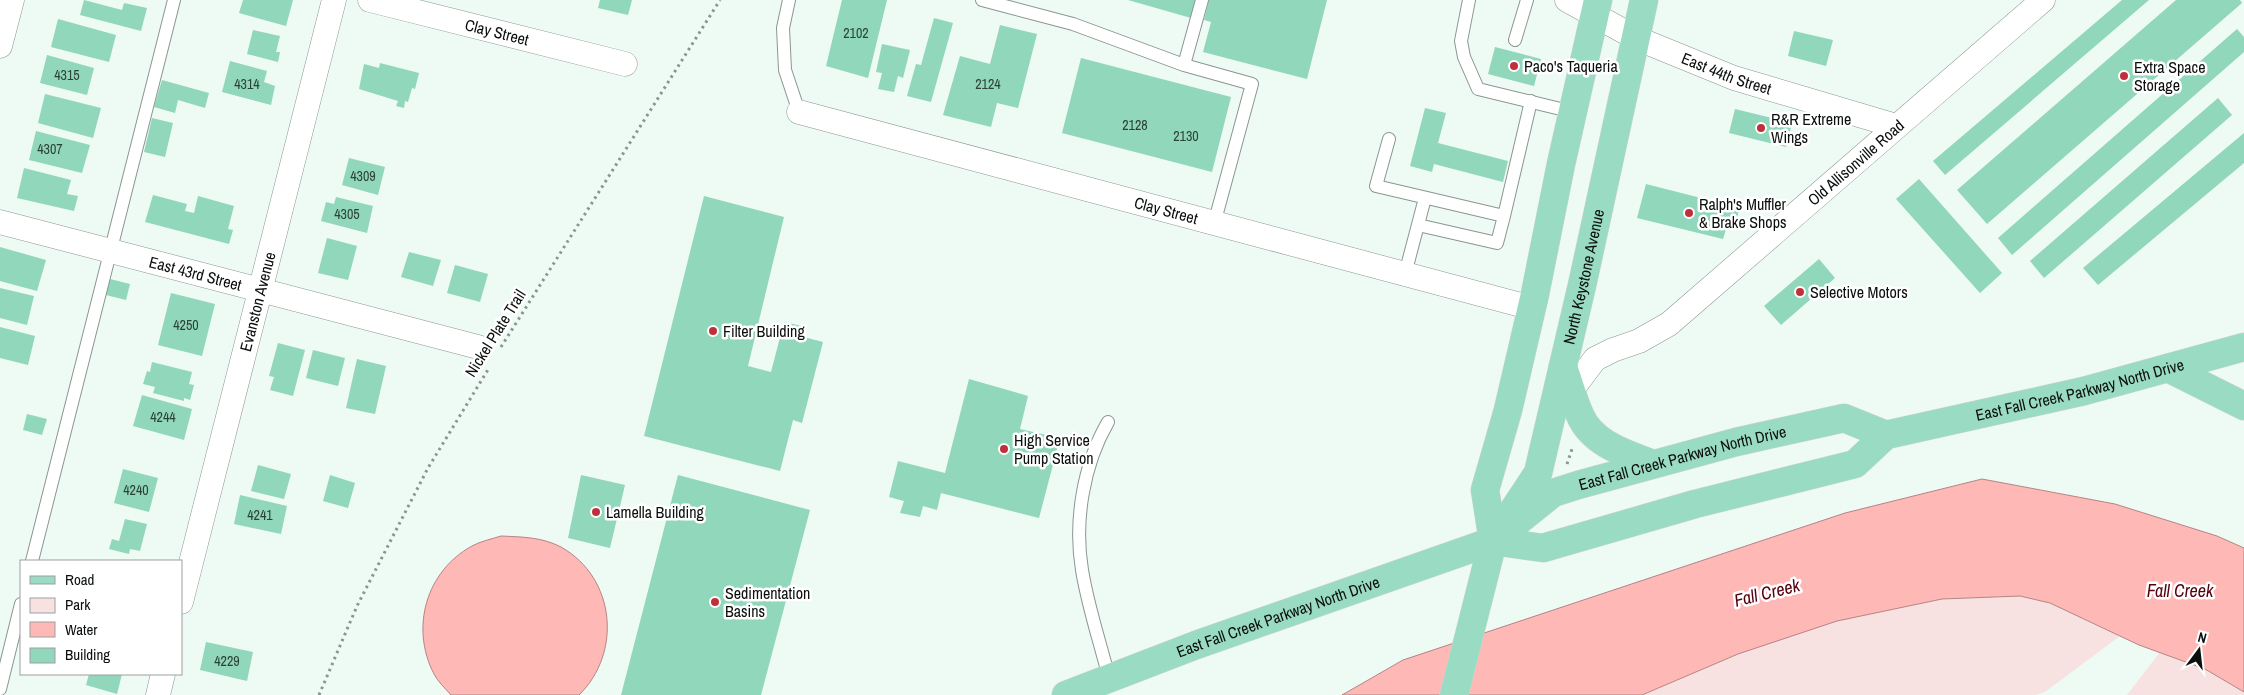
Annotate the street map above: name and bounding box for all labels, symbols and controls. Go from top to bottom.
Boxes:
street label: Clay Street [463,13,532,51]
house number: 2102 [843,24,869,42]
street label: East 44th Street [1678,47,1774,100]
place label: Paco's Taqueria [1524,55,1618,77]
place label: Extra Space Storage [2134,56,2205,96]
marker: Paco's Taqueria [1508,60,1520,72]
house number: 4315 [54,66,80,84]
marker: Extra Space Storage [2118,70,2130,82]
house number: 4314 [234,75,260,93]
house number: 2124 [975,75,1001,93]
place label: R&R Extreme Wings [1771,108,1851,148]
street label: Old Allisonville Road [1803,114,1909,210]
house number: 2128 [1122,116,1148,134]
marker: R&R Extreme Wings [1755,122,1767,134]
house number: 2130 [1173,127,1199,145]
house number: 4307 [37,140,63,158]
house number: 4309 [350,167,376,185]
street label: Clay Street [1132,191,1201,229]
place label: Ralph's Muffler & Brake Shops [1699,193,1787,233]
house number: 4305 [334,205,360,223]
street label: North Keystone Avenue [1558,207,1609,346]
marker: Ralph's Muffler & Brake Shops [1683,207,1695,219]
street label: Evanston Avenue [234,249,281,354]
street label: East 43rd Street [147,250,244,296]
place label: Selective Motors [1810,281,1908,303]
street label: Nickel Plate Trail [459,285,531,381]
marker: Selective Motors [1794,286,1806,298]
house number: 4250 [173,316,199,334]
place label: Filter Building [723,320,805,342]
marker: Filter Building [707,325,719,337]
street label: East Fall Creek Parkway North Drive [1973,353,2186,426]
house number: 4244 [150,408,176,426]
street label: East Fall Creek Parkway North Drive [1576,420,1788,495]
place label: High Service Pump Station [1014,429,1094,469]
marker: High Service Pump Station [998,443,1010,455]
house number: 4240 [123,481,149,499]
place label: Lamella Building [606,501,704,523]
house number: 4241 [247,506,273,524]
marker: Lamella Building [590,506,602,518]
legend [20,560,182,675]
text: Road [65,569,94,590]
street label: East Fall Creek Parkway North Drive [1173,571,1382,663]
water label: Fall Creek [1731,572,1803,613]
water label: Fall Creek [2147,578,2214,603]
place label: Sedimentation Basins [725,582,810,622]
text: Park [65,594,91,615]
marker: Sedimentation Basins [709,596,721,608]
text: Water [65,619,97,640]
north arrow [2174,625,2224,675]
text: N [2196,628,2209,647]
text: Building [65,644,110,665]
house number: 4229 [214,652,240,670]

